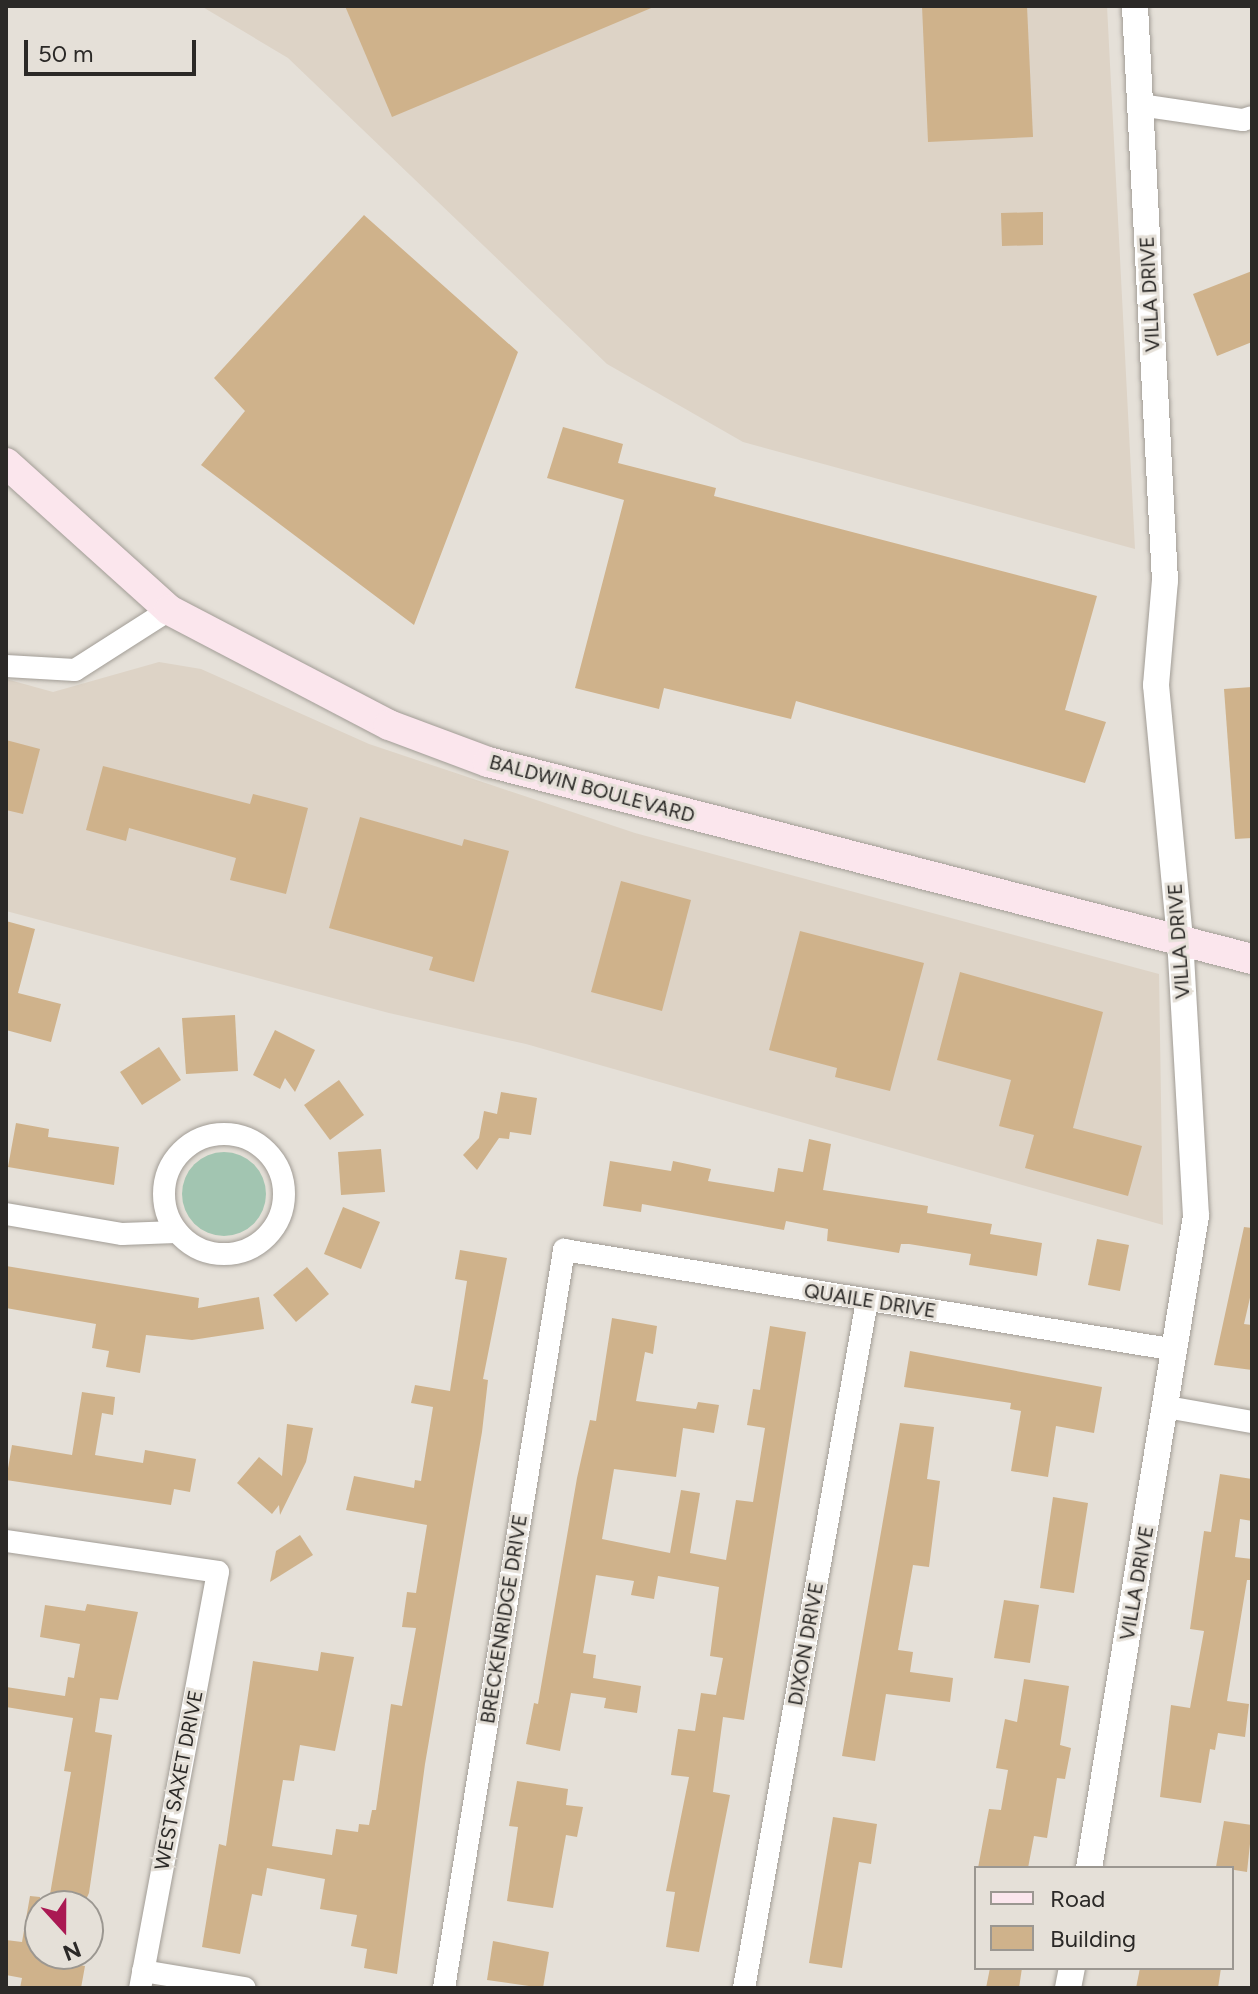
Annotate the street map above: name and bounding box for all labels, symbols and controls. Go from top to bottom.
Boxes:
scale bar [28,24,200,74]
text: 50 m [38,39,94,68]
street label: VILLA DRIVE [1135,235,1165,353]
street label: BALDWIN BOULEVARD [487,750,697,828]
street label: VILLA DRIVE [1163,882,1195,1000]
street label: QUAILE DRIVE [802,1279,938,1323]
street label: BRECKENRIDGE DRIVE [476,1513,532,1725]
street label: VILLA DRIVE [1115,1524,1159,1642]
street label: DIXON DRIVE [783,1580,829,1708]
street label: WEST SAXET DRIVE [150,1688,208,1872]
legend [974,1866,1234,1970]
text: Road [1050,1884,1105,1913]
north arrow [24,1890,104,1970]
text: Building [1050,1924,1136,1953]
text: N [59,1935,85,1967]

